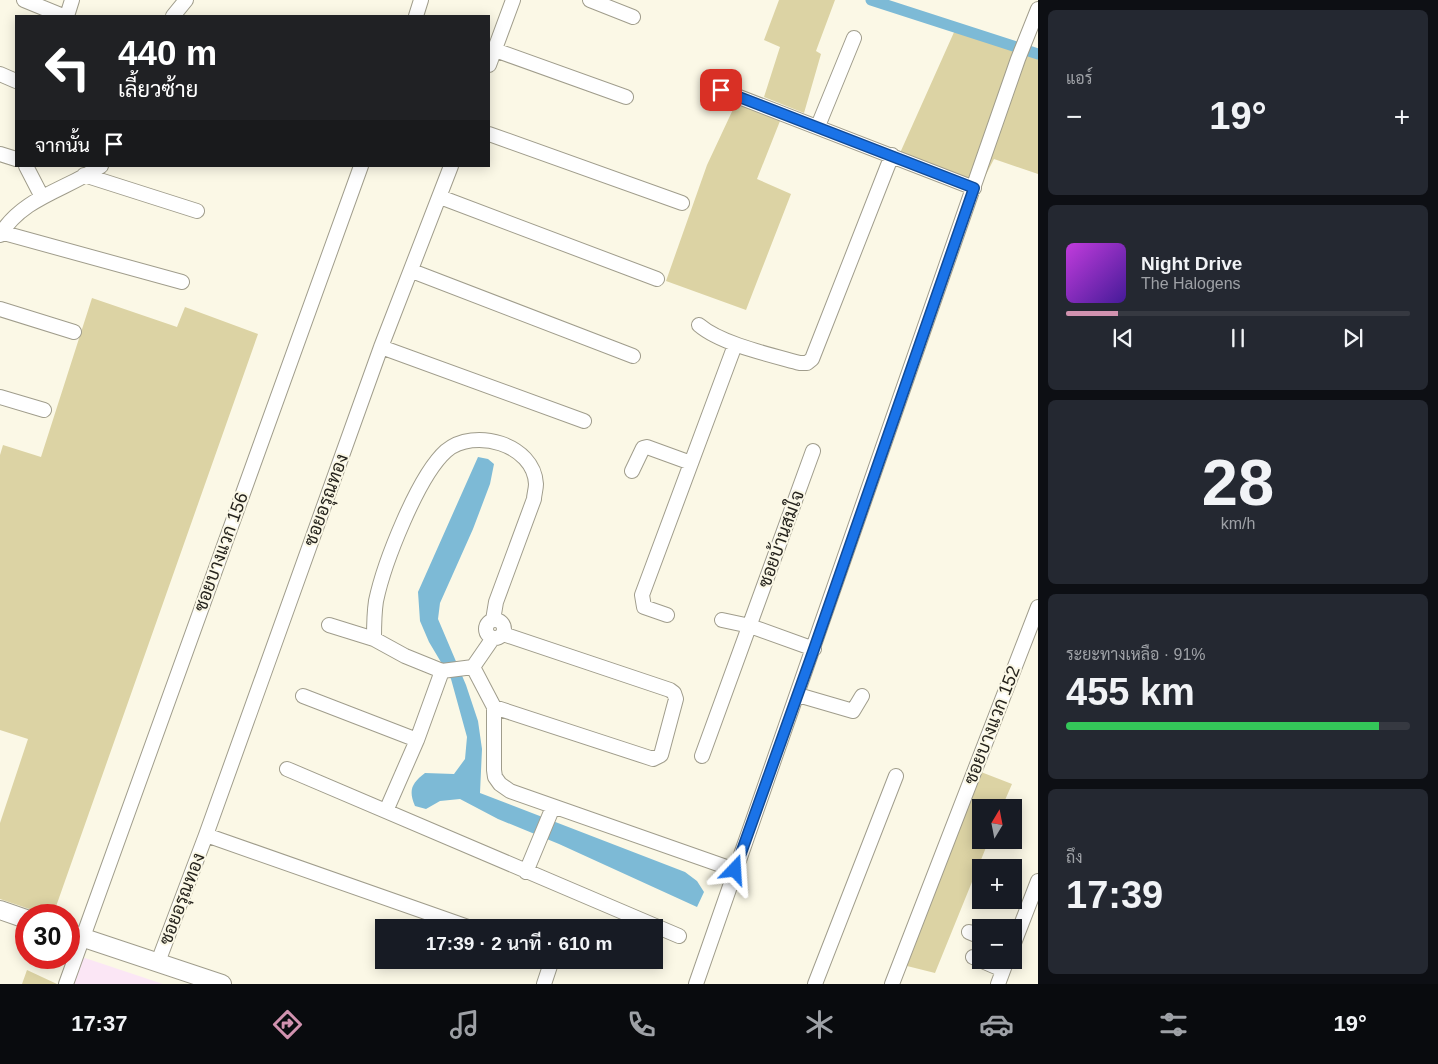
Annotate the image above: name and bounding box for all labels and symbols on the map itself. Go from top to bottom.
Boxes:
pin [700,69,742,111]
street label: ซอยอรุณทอง [300,451,354,550]
street label: ซอยบ้านสมใจ [751,487,808,590]
street label: ซอยบางแวก 156 [190,490,252,614]
street label: ซอยบางแวก 152 [960,663,1024,787]
north arrow [972,799,1022,849]
position arrow [708,843,760,895]
street label: ซอยอรุณทอง [155,850,211,948]
speed limit sign: 30 [15,904,80,969]

